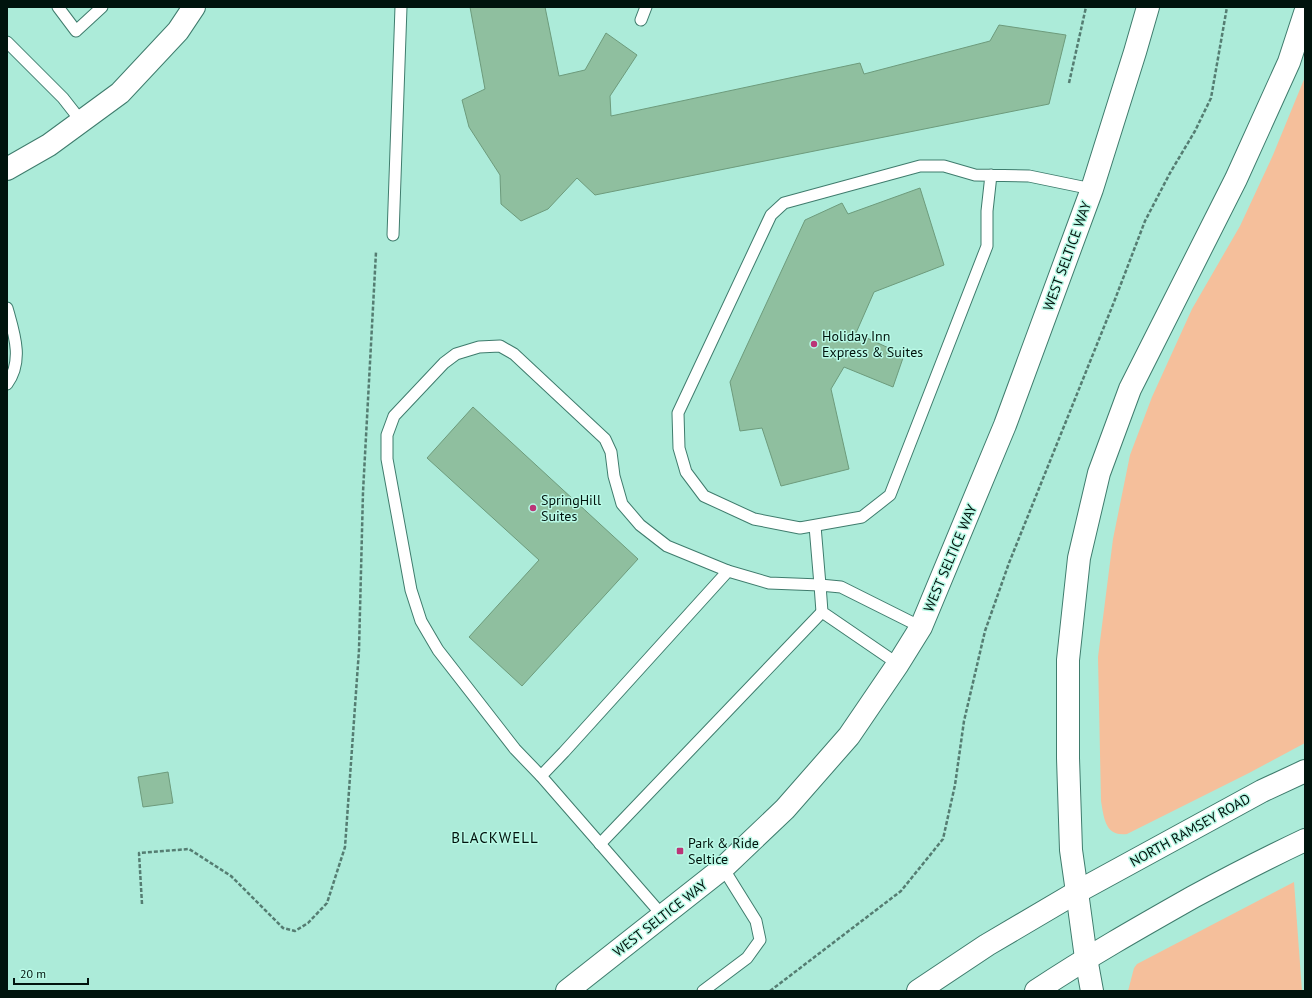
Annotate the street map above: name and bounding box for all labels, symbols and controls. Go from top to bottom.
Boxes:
street label: WEST SELTICE WAY [1039,199,1095,313]
place label: Holiday Inn Express & Suites [822,327,923,361]
marker: Holiday Inn Express & Suites [809,339,819,349]
place label: SpringHill Suites [541,491,601,525]
street label: WEST SELTICE WAY [919,501,981,614]
marker: SpringHill Suites [528,503,538,513]
street label: NORTH RAMSEY ROAD [1127,789,1253,871]
district label: BLACKWELL [451,828,539,847]
place label: Park & Ride Seltice [688,834,759,868]
marker: Park & Ride Seltice [675,846,685,856]
street label: WEST SELTICE WAY [609,875,711,960]
scale bar [14,960,88,986]
text: 20 m [20,966,46,981]

